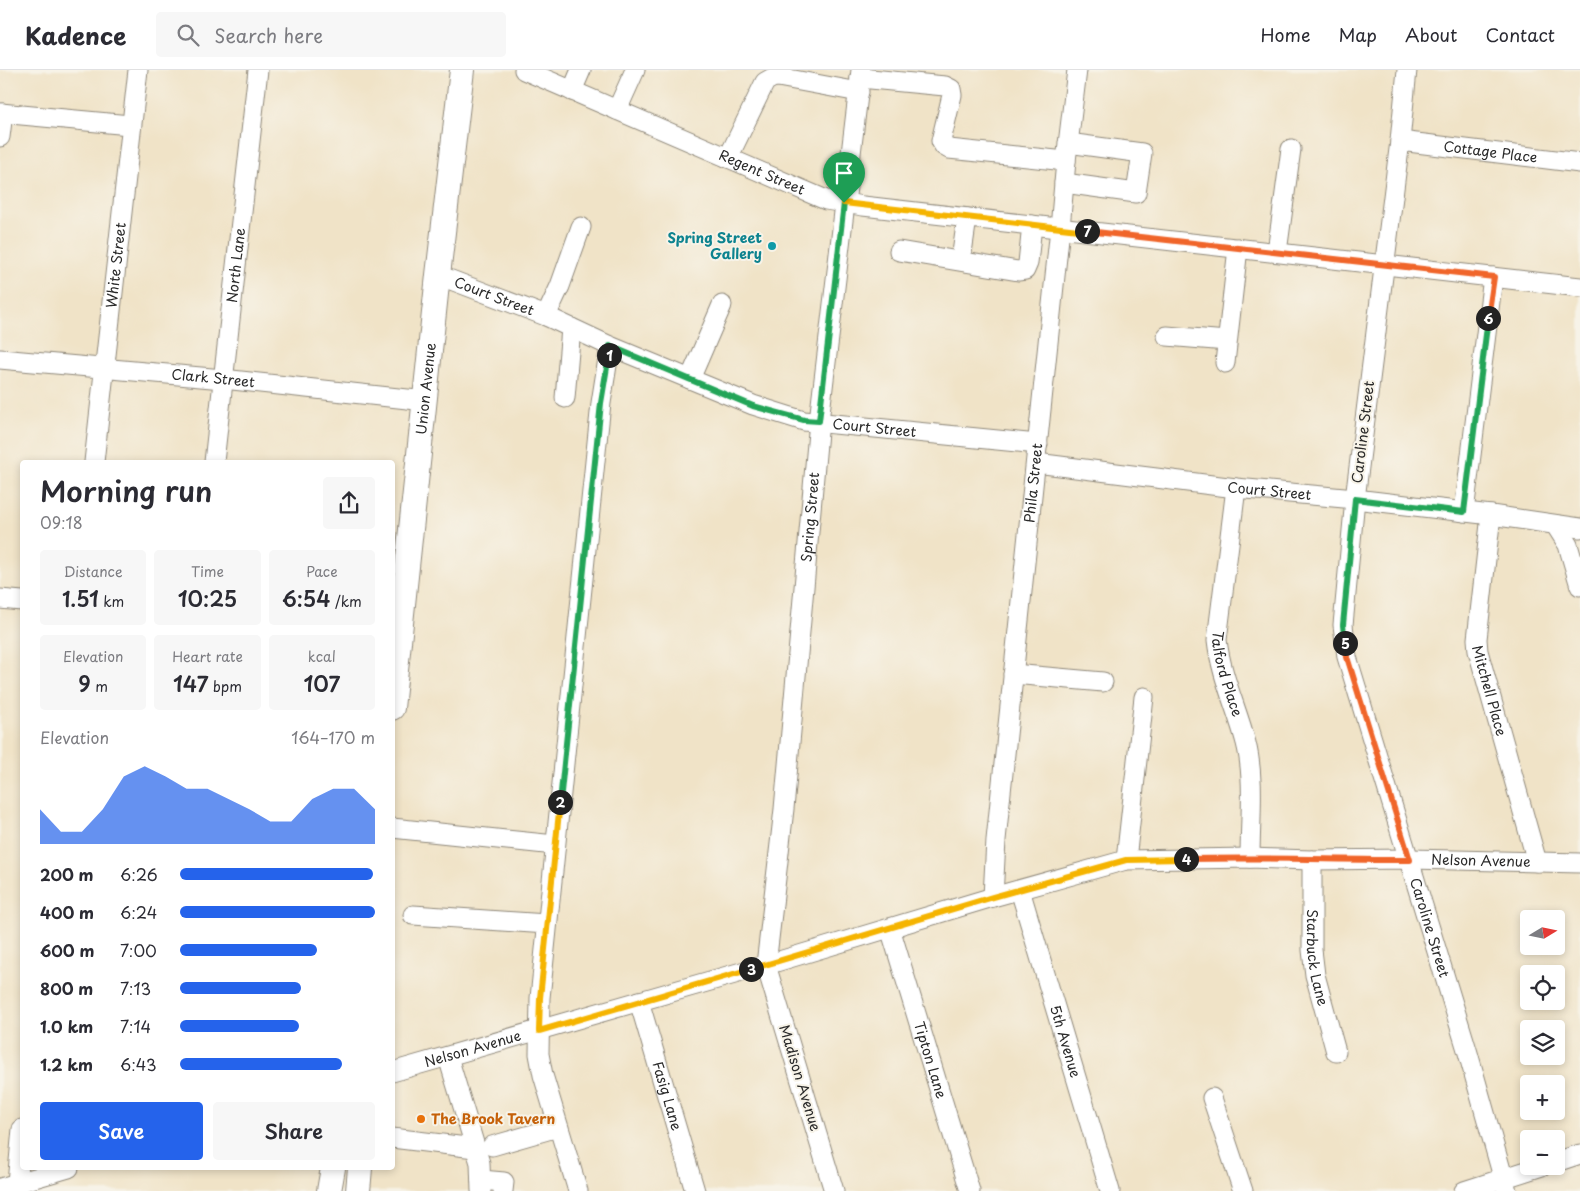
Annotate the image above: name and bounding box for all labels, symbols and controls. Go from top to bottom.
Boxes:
search box [156,12,506,57]
text: Kadence [25,17,126,53]
icon: search [174,21,202,49]
text: Search here [214,21,323,49]
text: Home [1260,21,1310,48]
text: Map [1338,21,1377,48]
text: About [1405,21,1457,48]
text: Contact [1485,21,1555,48]
street label: Cottage Place [1442,135,1538,168]
street label: Regent Street [716,144,809,200]
pin [823,152,865,203]
icon: arrive [830,159,858,187]
pin: 7 [1074,218,1100,244]
street label: White Street [100,221,131,309]
text: 7 [1083,221,1092,242]
street label: North Lane [221,227,250,304]
place label: Spring Street Gallery [667,227,762,264]
marker: Spring Street Gallery [766,240,778,252]
street label: Court Street [451,271,538,321]
pin: 6 [1476,306,1500,330]
text: 6 [1484,308,1493,329]
street label: Union Avenue [410,341,441,436]
pin: 1 [596,342,622,368]
text: 1 [606,345,613,366]
street label: Clark Street [171,363,256,392]
street label: Caroline Street [1346,379,1379,484]
street label: Court Street [831,413,918,442]
street label: Phila Street [1018,442,1047,524]
text: Morning run [40,469,212,512]
street label: Spring Street [795,471,824,563]
street label: Court Street [1226,476,1313,505]
button: share [323,477,375,529]
text: 09:18 [40,510,83,534]
text: Distance [64,561,123,582]
text: Time [191,561,224,582]
text: Pace [306,561,338,582]
text: 1.51 [62,582,99,614]
text: 10:25 [178,582,237,614]
text: 6:54 [282,582,330,614]
text: km [99,591,124,612]
text: /km [330,591,362,612]
street label: Talford Place [1207,629,1248,720]
pin: 5 [1332,630,1358,656]
text: 5 [1341,633,1350,654]
street label: Mitchell Place [1467,643,1512,738]
text: Elevation [63,646,123,667]
text: Heart rate [172,646,243,667]
text: kcal [308,646,336,667]
text: 9 [78,667,91,699]
text: 147 [173,667,208,699]
text: 107 [303,667,340,699]
text: m [91,676,108,697]
text: bpm [208,676,242,697]
text: Elevation [40,725,109,749]
text: 164–170 m [291,725,375,749]
pin: 2 [548,790,572,814]
text: 2 [556,792,565,813]
pin: 4 [1174,846,1198,872]
text: 4 [1182,849,1191,870]
street label: Nelson Avenue [1431,849,1531,872]
text: 200 m [40,862,94,886]
text: 6:26 [120,862,158,886]
street label: Caroline Street [1405,875,1455,980]
text: 400 m [40,900,94,924]
text: 6:24 [120,900,157,924]
street label: Starbuck Lane [1302,909,1334,1008]
north arrow [1520,910,1565,955]
map controls [1520,910,1565,1175]
text: 600 m [40,938,94,962]
text: 7:00 [120,938,157,962]
pin: 3 [738,956,764,982]
text: 3 [747,959,756,980]
button: locate [1520,965,1565,1010]
text: 800 m [40,976,93,1000]
text: 7:13 [120,976,151,1000]
street label: 5th Avenue [1045,1002,1087,1080]
text: 1.0 km [40,1014,93,1038]
text: 7:14 [120,1014,151,1038]
street label: Tipton Lane [909,1019,952,1101]
button: layers [1520,1020,1565,1065]
street label: Madison Avenue [774,1022,827,1134]
street label: Nelson Avenue [422,1025,523,1072]
text: 1.2 km [40,1052,93,1076]
text: 6:43 [120,1052,157,1076]
street label: Fasig Lane [647,1059,688,1133]
button: + [1520,1075,1565,1120]
button: Save [40,1102,203,1160]
button: Share [213,1102,375,1160]
place label: The Brook Tavern [431,1108,556,1129]
marker: The Brook Tavern [415,1113,427,1125]
button: − [1520,1130,1565,1175]

